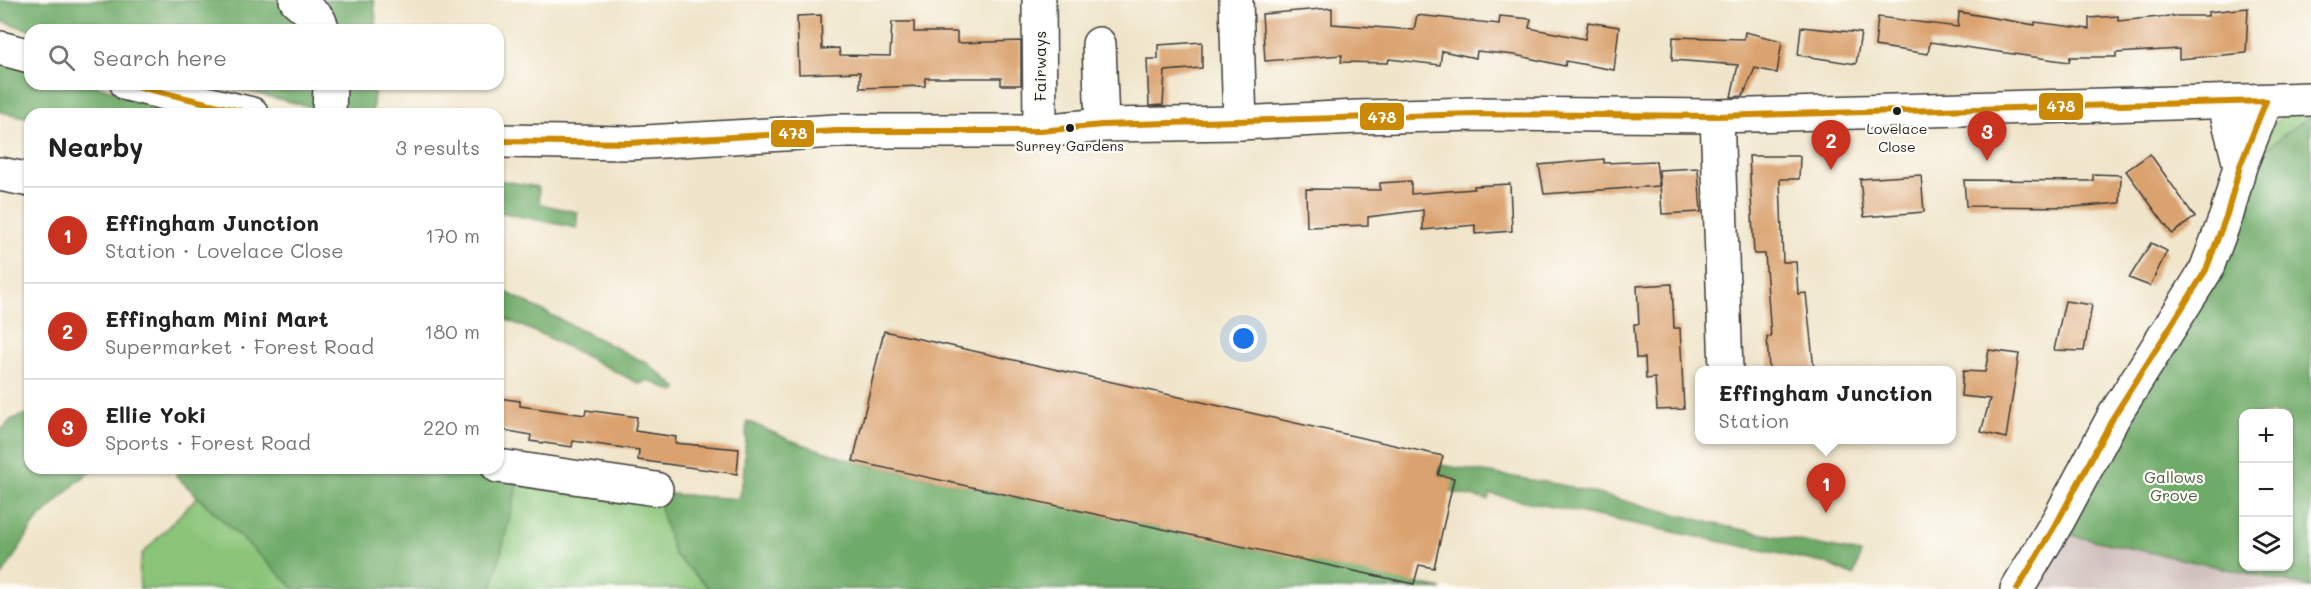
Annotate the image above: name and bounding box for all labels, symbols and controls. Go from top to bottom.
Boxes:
search box [24,24,504,90]
street label: Fairways [1029,31,1050,101]
icon: search [45,41,78,74]
text: Search here [93,43,227,72]
line badge: 478 [2038,92,2084,121]
text: 478 [2047,95,2076,116]
line badge: 478 [1359,102,1405,131]
marker: Lovelace Close [1891,105,1903,117]
text: 478 [1368,106,1397,127]
pin: 3 [1968,112,2006,161]
line badge: 478 [770,119,815,148]
place label: Lovelace Close [1867,119,1927,156]
pin: 2 [1812,120,1850,170]
text: 478 [779,122,808,143]
marker: Surrey Gardens [1064,122,1076,134]
text: Nearby [48,130,143,164]
text: 3 results [395,134,480,160]
place label: Surrey Gardens [1016,136,1124,155]
text: Effingham Junction [105,208,319,237]
text: 1 [63,222,72,248]
text: 170 m [425,222,480,248]
text: Station · Lovelace Close [105,237,344,263]
text: Effingham Mini Mart [105,304,329,333]
text: 2 [62,318,73,344]
text: 180 m [424,318,480,344]
your location [1229,324,1258,353]
text: Supermarket · Forest Road [105,333,374,359]
popup [1695,366,1956,444]
text: Effingham Junction [1719,378,1932,407]
text: Ellie Yoki [105,400,207,429]
text: Station [1719,407,1789,433]
map controls [2239,409,2293,571]
button: + [2239,409,2293,463]
text: 3 [62,414,74,440]
text: 220 m [423,414,480,440]
text: Sports · Forest Road [105,429,311,455]
button: − [2239,463,2293,517]
pin: 1 [1806,464,1846,513]
park label: Gallows Grove [2144,466,2204,505]
button: layers [2239,517,2293,571]

